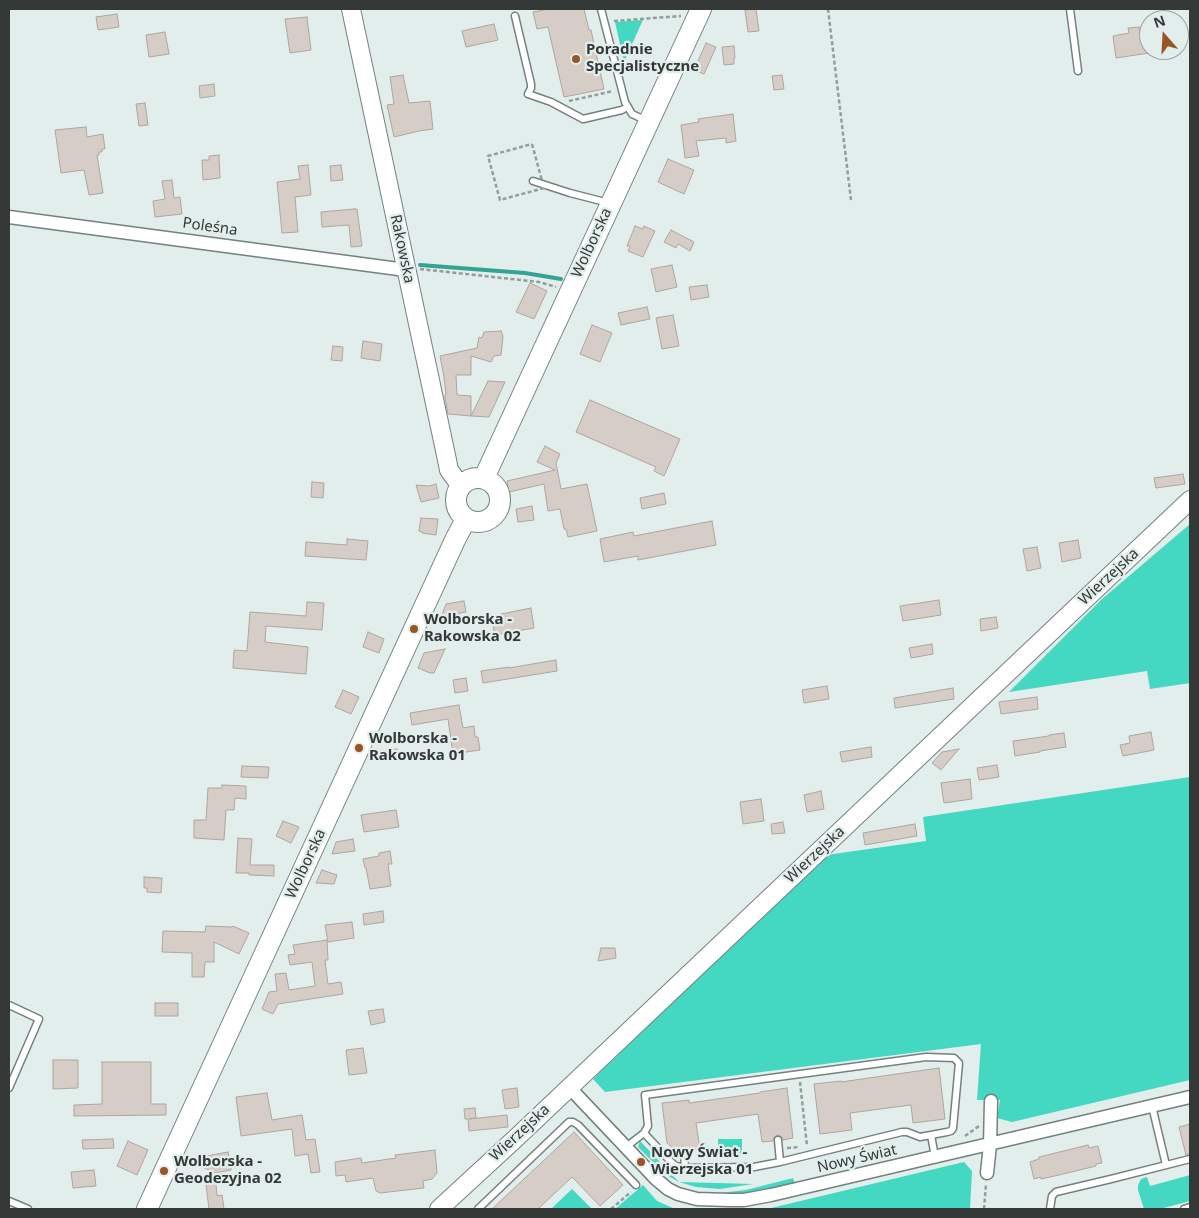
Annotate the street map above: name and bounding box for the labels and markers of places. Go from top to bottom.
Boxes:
place label: Poradnie Specjalistyczne [586,41,699,76]
marker: Poradnie Specjalistyczne [570,53,582,65]
place label: Wolborska - Rakowska 02 [424,611,521,646]
marker: Wolborska - Rakowska 02 [408,623,420,635]
place label: Wolborska - Rakowska 01 [369,730,466,765]
marker: Wolborska - Rakowska 01 [353,742,365,754]
place label: Nowy Świat - Wierzejska 01 [651,1144,753,1179]
place label: Wolborska - Geodezyjna 02 [174,1153,282,1188]
marker: Nowy Świat - Wierzejska 01 [635,1156,647,1168]
marker: Wolborska - Geodezyjna 02 [158,1165,170,1177]

